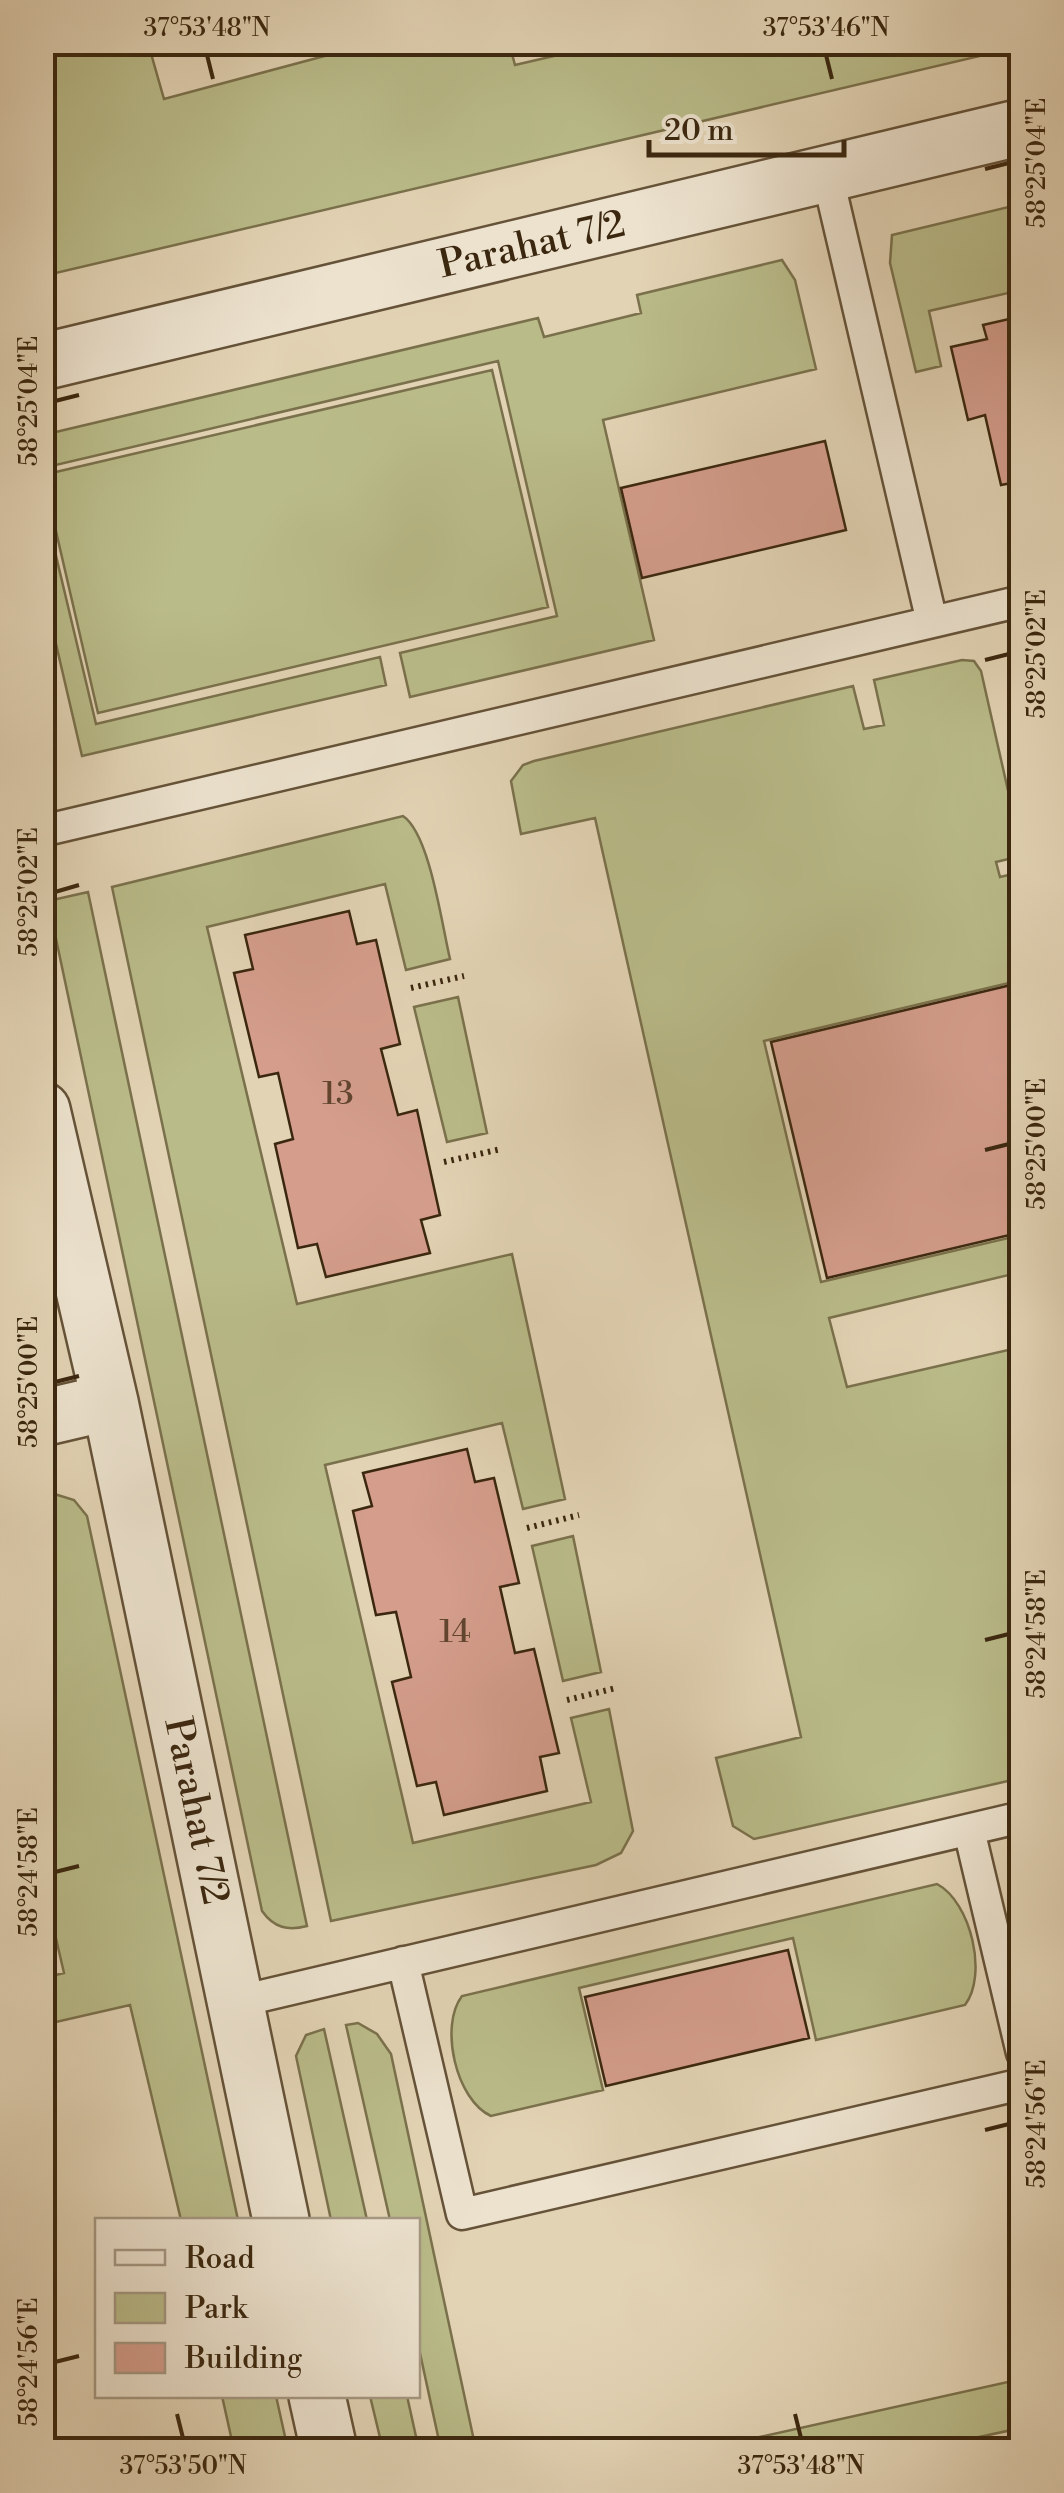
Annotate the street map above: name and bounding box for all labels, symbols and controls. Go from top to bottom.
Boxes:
text: 37°53'48"N [144,13,271,44]
text: 37°53'46"N [763,13,890,44]
scale bar [649,95,844,157]
text: 58°25'04"E [1022,98,1053,228]
text: 20 m [664,112,733,150]
street label: Parahat 7/2 [434,201,630,289]
text: 58°25'04"E [14,336,45,466]
text: 58°25'02"E [1022,589,1053,719]
text: 58°25'02"E [14,827,45,957]
house number: 13 [322,1074,354,1114]
text: 58°25'00"E [1022,1078,1053,1210]
text: 58°25'00"E [14,1316,45,1448]
text: 58°24'58"E [1022,1569,1053,1699]
house number: 14 [439,1612,471,1652]
street label: Parahat 7/2 [153,1713,239,1909]
text: 58°24'58"E [14,1807,45,1937]
text: 58°24'56"E [1022,2059,1053,2189]
legend [95,2218,420,2398]
text: Road [185,2240,255,2278]
text: Park [185,2290,249,2328]
text: 58°24'56"E [14,2297,45,2427]
text: Building [184,2340,303,2378]
text: 37°53'50"N [120,2451,247,2482]
text: 37°53'48"N [738,2451,865,2482]

